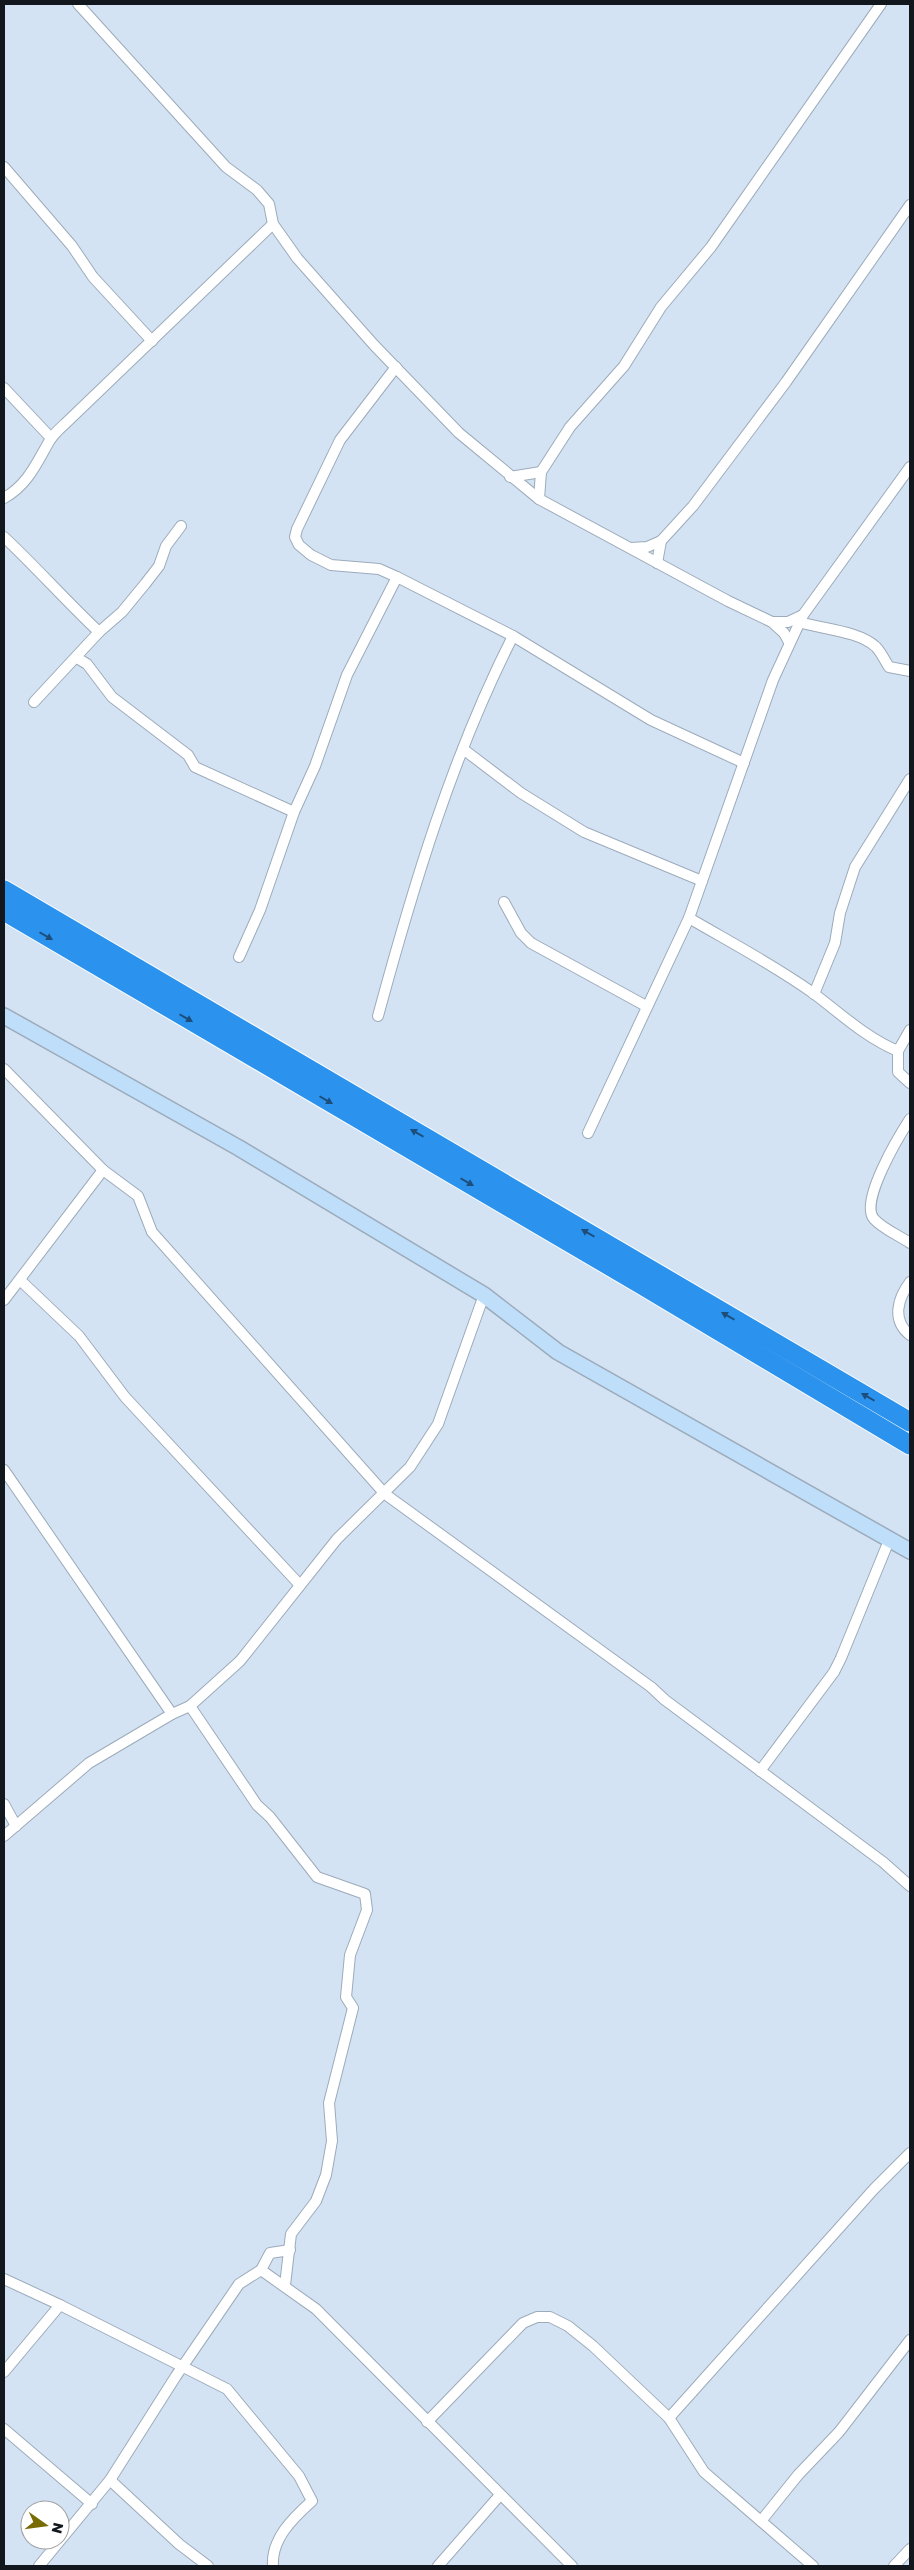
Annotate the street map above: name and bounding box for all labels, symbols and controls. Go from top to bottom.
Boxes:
one-way arrow [39,932,52,941]
one-way arrow [179,1014,193,1023]
one-way arrow [320,1096,333,1105]
one-way arrow [411,1129,424,1138]
one-way arrow [460,1178,473,1187]
one-way arrow [581,1229,594,1238]
one-way arrow [721,1311,734,1320]
one-way arrow [862,1393,875,1402]
north arrow [20,2500,70,2550]
text: N [49,2521,68,2535]

